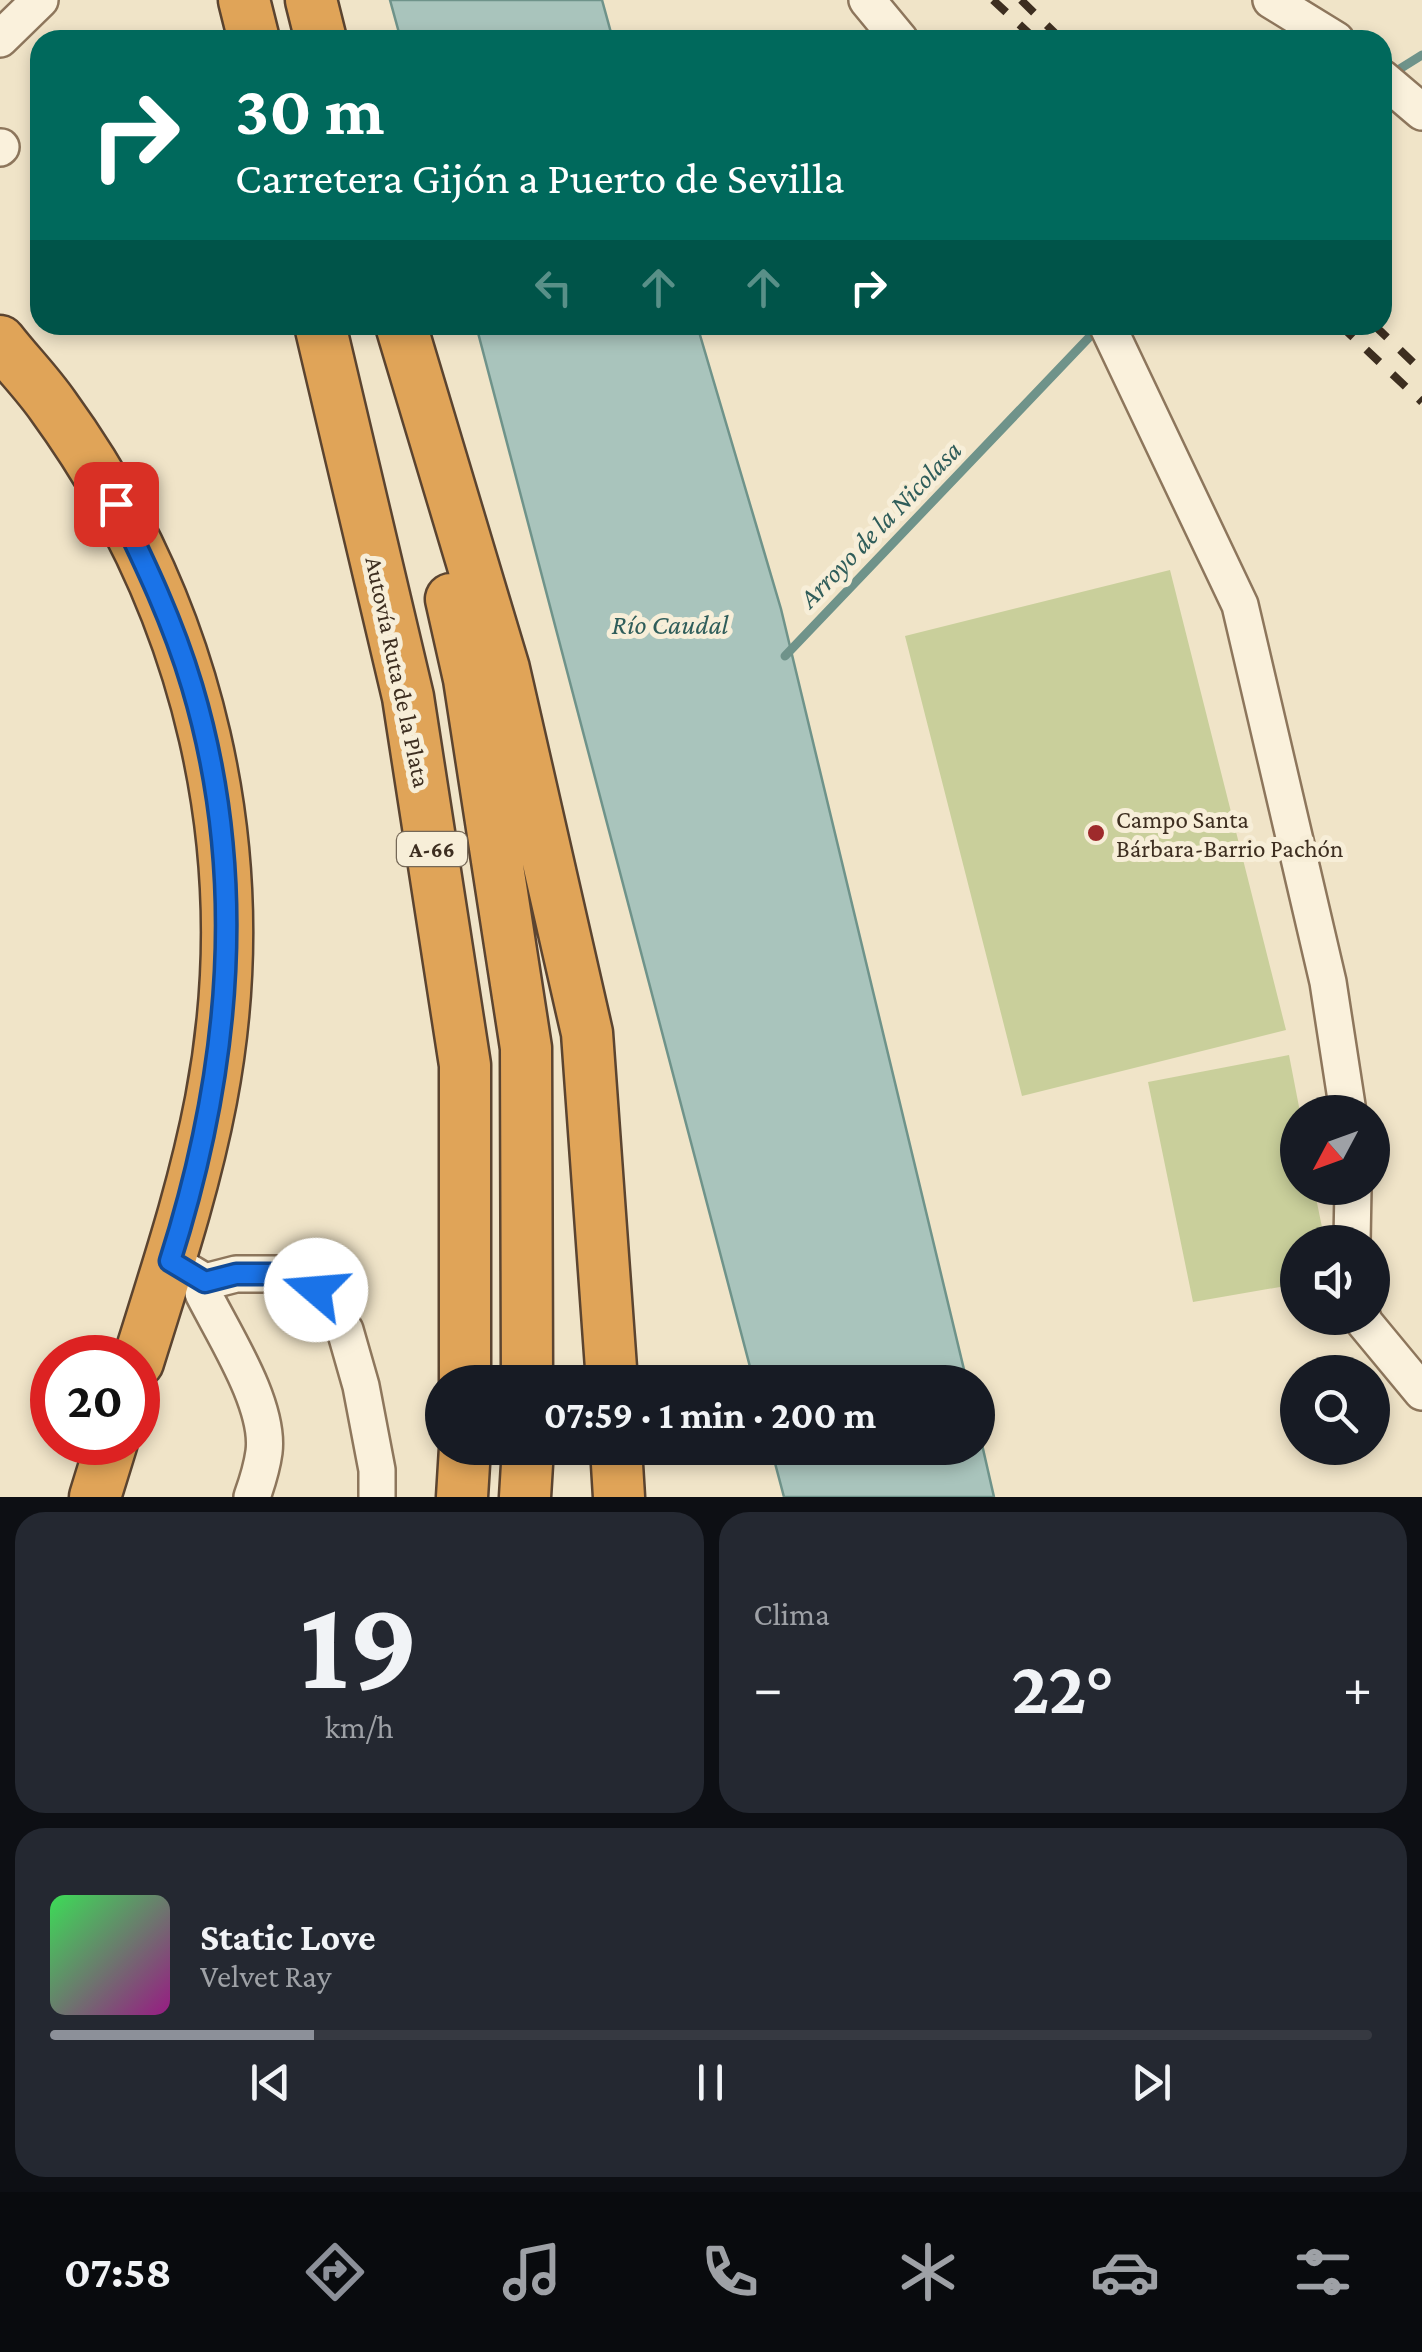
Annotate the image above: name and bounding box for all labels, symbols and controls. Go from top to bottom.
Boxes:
icon: right [70,70,200,200]
text: 30 m [235,71,384,149]
text: Carretera Gijón a Puerto de Sevilla [235,153,845,203]
icon: left [526,260,581,315]
icon: ahead [631,260,686,315]
icon: ahead [736,260,791,315]
icon: right [841,260,896,315]
water label: Arroyo de la Nicolasa [791,434,967,615]
pin [74,462,159,547]
icon: arrive [89,477,144,532]
street label: Autovía Ruta de la Plata [360,554,436,790]
water label: Río Caudal [612,609,730,640]
place label: Campo Santa Bárbara-Barrio Pachón [1116,806,1343,862]
marker: Campo Santa Bárbara-Barrio Pachón [1085,822,1107,844]
road number: A-66 [397,832,467,866]
north arrow [1280,1095,1390,1205]
map controls [1280,1095,1390,1465]
button: sound [1280,1225,1390,1335]
position arrow [264,1238,368,1342]
speed limit sign: 20 [30,1335,160,1465]
button: search [1280,1355,1390,1465]
text: 07:59 · 1 min · 200 m [544,1394,876,1436]
text: 19 [299,1571,419,1716]
text: Clima [754,1596,830,1632]
text: 22° [1011,1646,1114,1729]
text: − [754,1657,783,1718]
text: + [1343,1657,1372,1718]
text: km/h [325,1709,394,1745]
text: Static Love [200,1916,376,1958]
text: Velvet Ray [200,1958,331,1994]
icon: previous [243,2055,298,2110]
icon: pause [683,2055,738,2110]
icon: next [1124,2055,1179,2110]
icon: directions [300,2237,370,2307]
icon: music [497,2237,567,2307]
icon: phone [695,2237,765,2307]
icon: climate [893,2237,963,2307]
icon: car [1090,2237,1160,2307]
icon: filters [1288,2237,1358,2307]
text: 07:58 [64,2247,172,2297]

